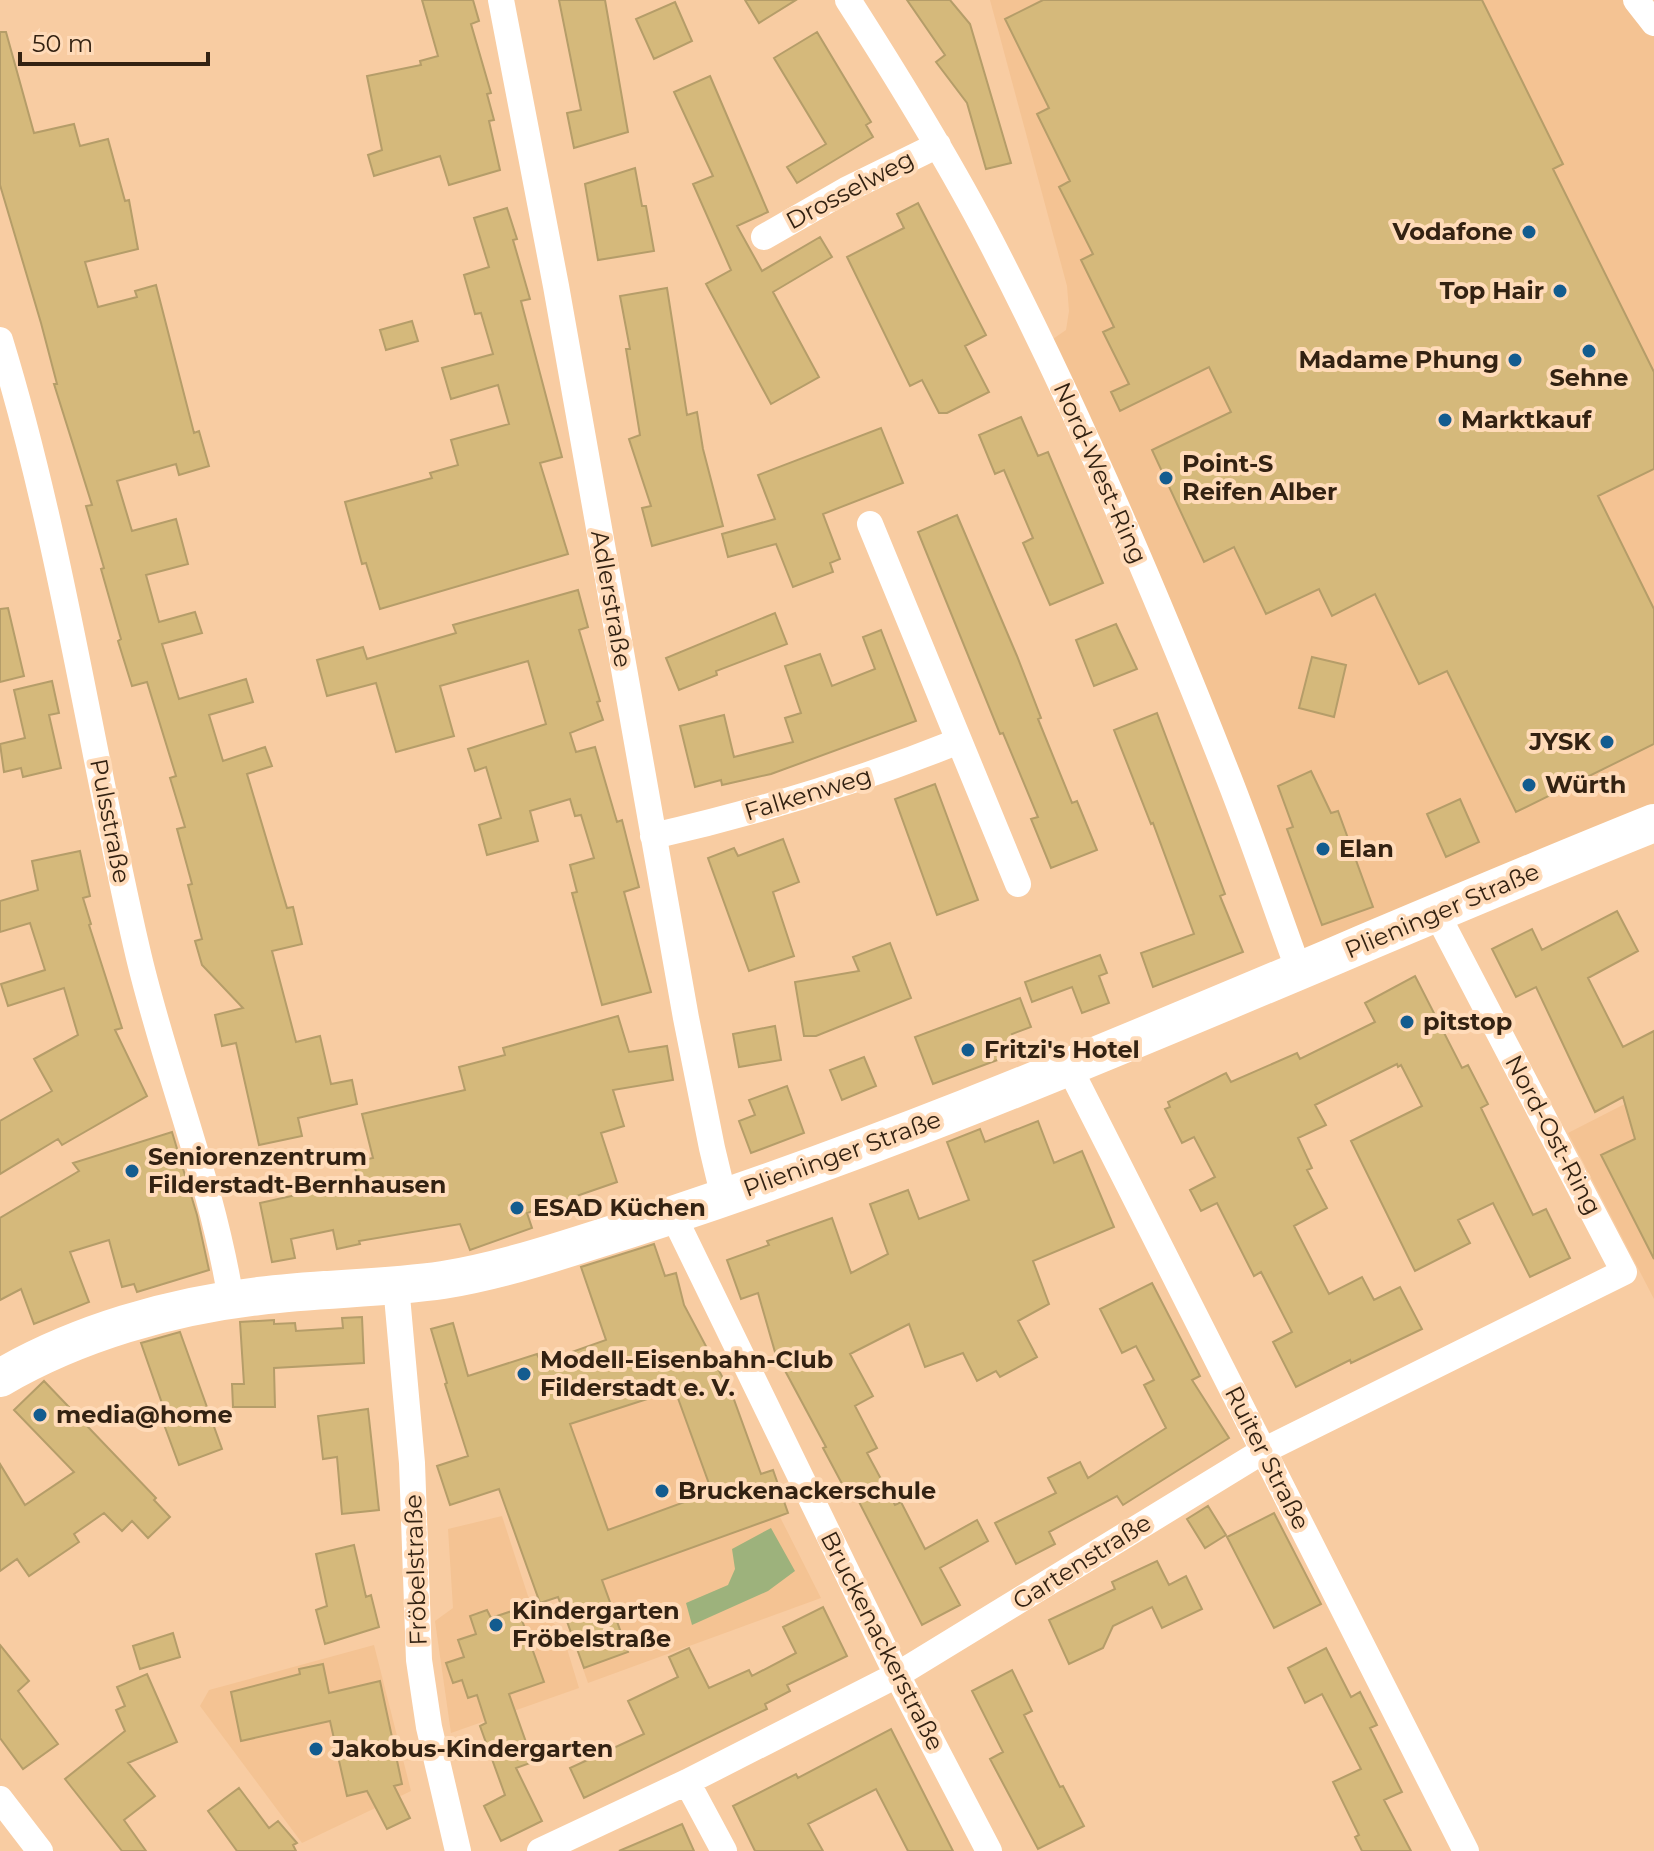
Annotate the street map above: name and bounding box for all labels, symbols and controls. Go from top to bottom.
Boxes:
scale bar [20,16,208,66]
text: 50 m [32,29,93,58]
street label: Drosselweg [781,144,918,235]
place label: Vodafone [1392,217,1513,246]
marker: Vodafone [1520,223,1538,241]
place label: Top Hair [1440,276,1544,305]
marker: Top Hair [1551,282,1569,300]
marker: Sehne [1580,342,1598,360]
place label: Madame Phung [1298,345,1499,374]
marker: Madame Phung [1506,351,1524,369]
place label: Sehne [1550,363,1628,392]
street label: Nord-West-Ring [1047,378,1153,568]
place label: Marktkauf [1461,405,1593,434]
marker: Marktkauf [1436,411,1454,429]
place label: Point-S Reifen Alber [1182,449,1337,506]
marker: Point-S Reifen Alber [1157,469,1175,487]
street label: Adlerstraße [585,528,638,670]
place label: JYSK [1528,727,1592,756]
marker: JYSK [1598,733,1616,751]
street label: Pulsstraße [84,756,137,886]
street label: Falkenweg [741,760,875,827]
place label: Würth [1545,770,1626,799]
marker: Würth [1520,776,1538,794]
place label: Elan [1339,834,1394,863]
marker: Elan [1314,840,1332,858]
street label: Plieninger Straße [1340,857,1543,965]
place label: pitstop [1423,1007,1512,1036]
marker: pitstop [1398,1013,1416,1031]
place label: Fritzi's Hotel [984,1035,1140,1064]
marker: Fritzi's Hotel [959,1041,977,1059]
street label: Nord-Ost-Ring [1499,1050,1608,1219]
street label: Plieninger Straße [739,1104,945,1203]
place label: Seniorenzentrum Filderstadt-Bernhausen [148,1142,446,1199]
marker: Seniorenzentrum Filderstadt-Bernhausen [123,1162,141,1180]
place label: ESAD Küchen [533,1193,706,1222]
marker: ESAD Küchen [508,1199,526,1217]
place label: Modell-Eisenbahn-Club Filderstadt e. V. [540,1345,833,1402]
marker: Modell-Eisenbahn-Club Filderstadt e. V. [515,1365,533,1383]
street label: Ruiter Straße [1219,1381,1316,1534]
place label: media@home [56,1400,233,1429]
marker: media@home [31,1406,49,1424]
place label: Bruckenackerschule [678,1476,936,1505]
marker: Bruckenackerschule [653,1482,671,1500]
street label: Fröbelstraße [398,1494,433,1646]
street label: Gartenstraße [1007,1508,1156,1616]
street label: Bruckenackerstraße [815,1526,950,1755]
place label: Kindergarten Fröbelstraße [512,1596,680,1653]
marker: Kindergarten Fröbelstraße [487,1616,505,1634]
place label: Jakobus-Kindergarten [331,1734,613,1763]
marker: Jakobus-Kindergarten [307,1740,325,1758]

